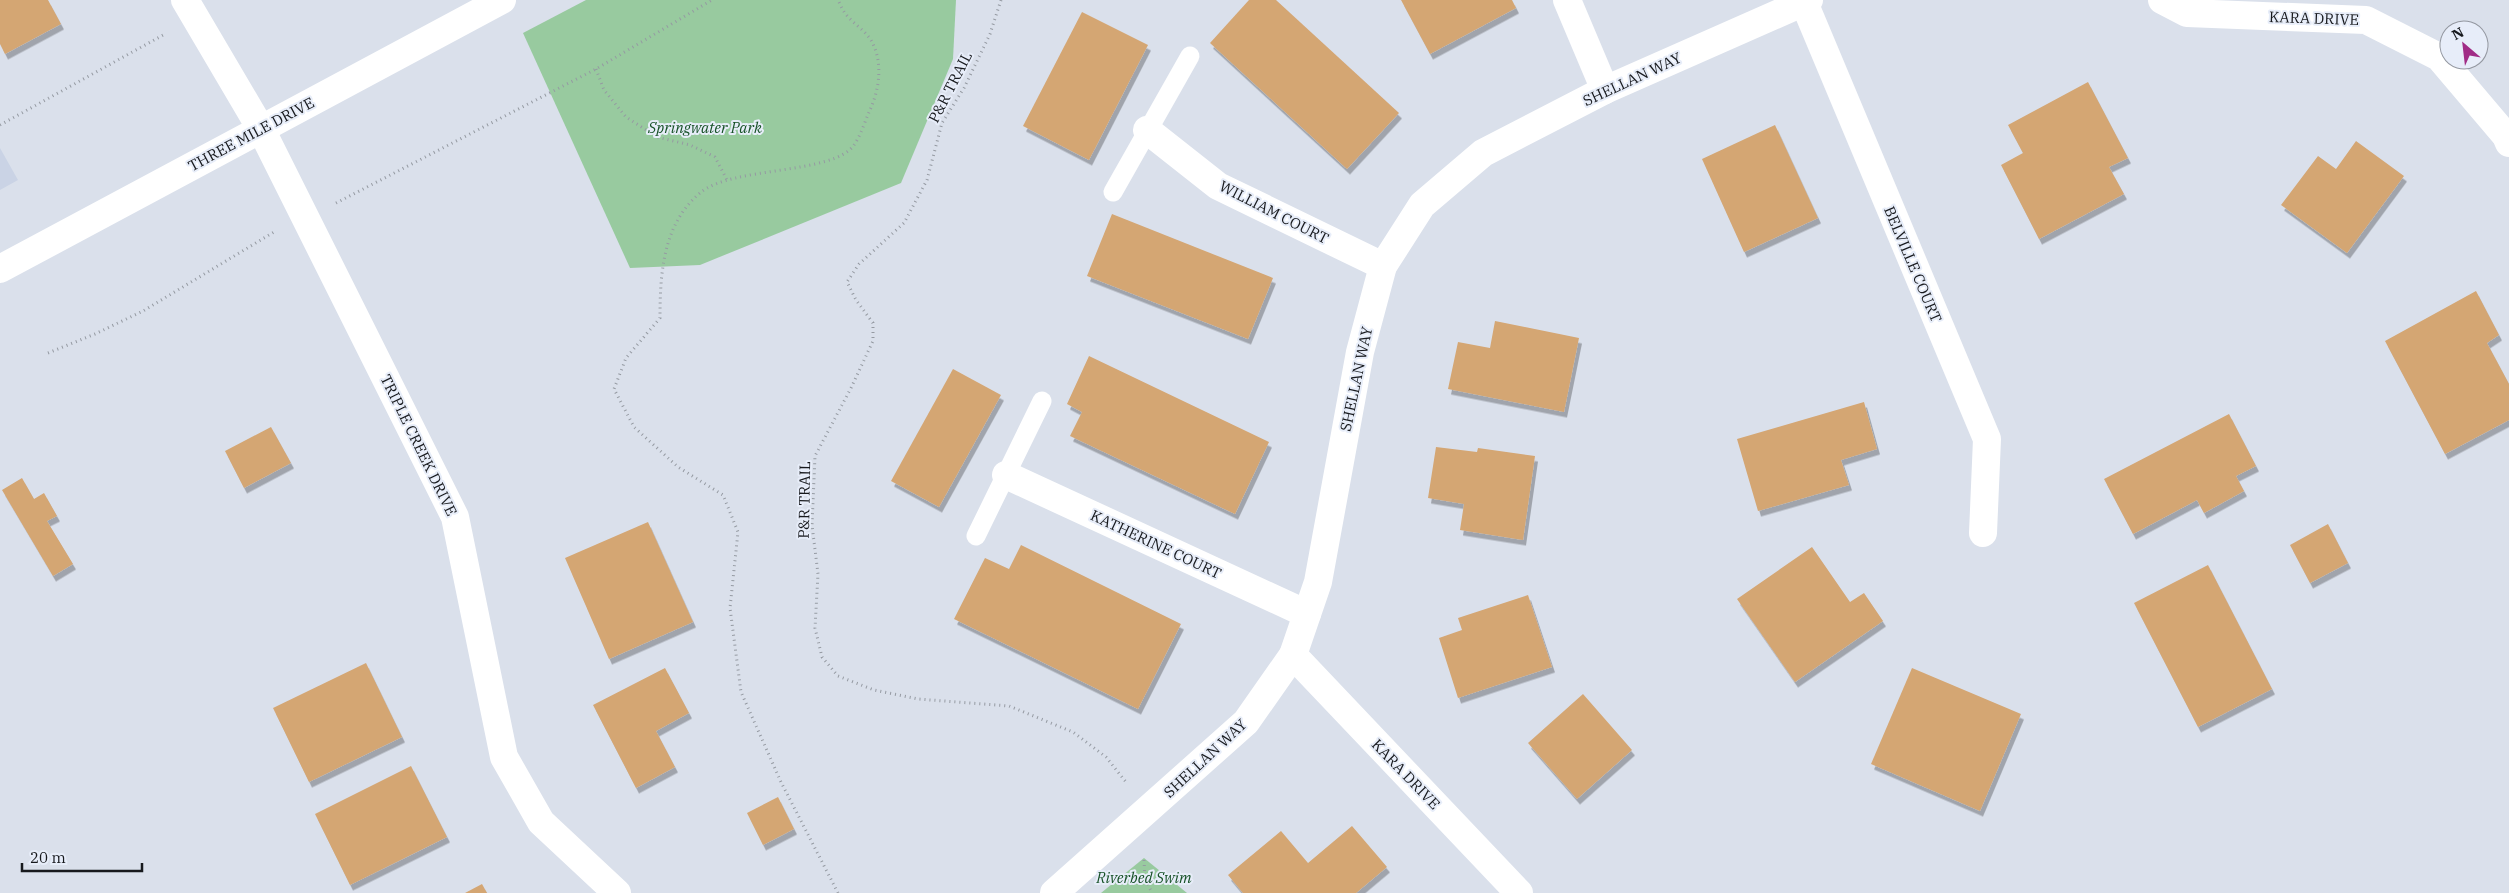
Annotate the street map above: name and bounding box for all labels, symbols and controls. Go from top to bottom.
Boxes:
street label: KARA DRIVE [2269,7,2359,29]
north arrow [2439,20,2489,70]
text: N [2449,23,2467,44]
street label: P&R TRAIL [924,48,976,126]
street label: SHELLAN WAY [1580,48,1685,110]
street label: THREE MILE DRIVE [185,93,317,175]
park label: Springwater Park [647,118,762,137]
street label: WILLIAM COURT [1216,176,1332,248]
street label: BELVILLE COURT [1880,203,1946,325]
street label: SHELLAN WAY [1336,324,1376,433]
street label: TRIPLE CREEK DRIVE [376,371,462,519]
street label: P&R TRAIL [794,461,814,539]
street label: KATHERINE COURT [1088,505,1225,583]
street label: SHELLAN WAY [1160,714,1251,801]
street label: KARA DRIVE [1368,735,1444,813]
scale bar [22,840,142,872]
text: 20 m [30,848,66,867]
park label: Riverbed Swim [1095,868,1192,887]

